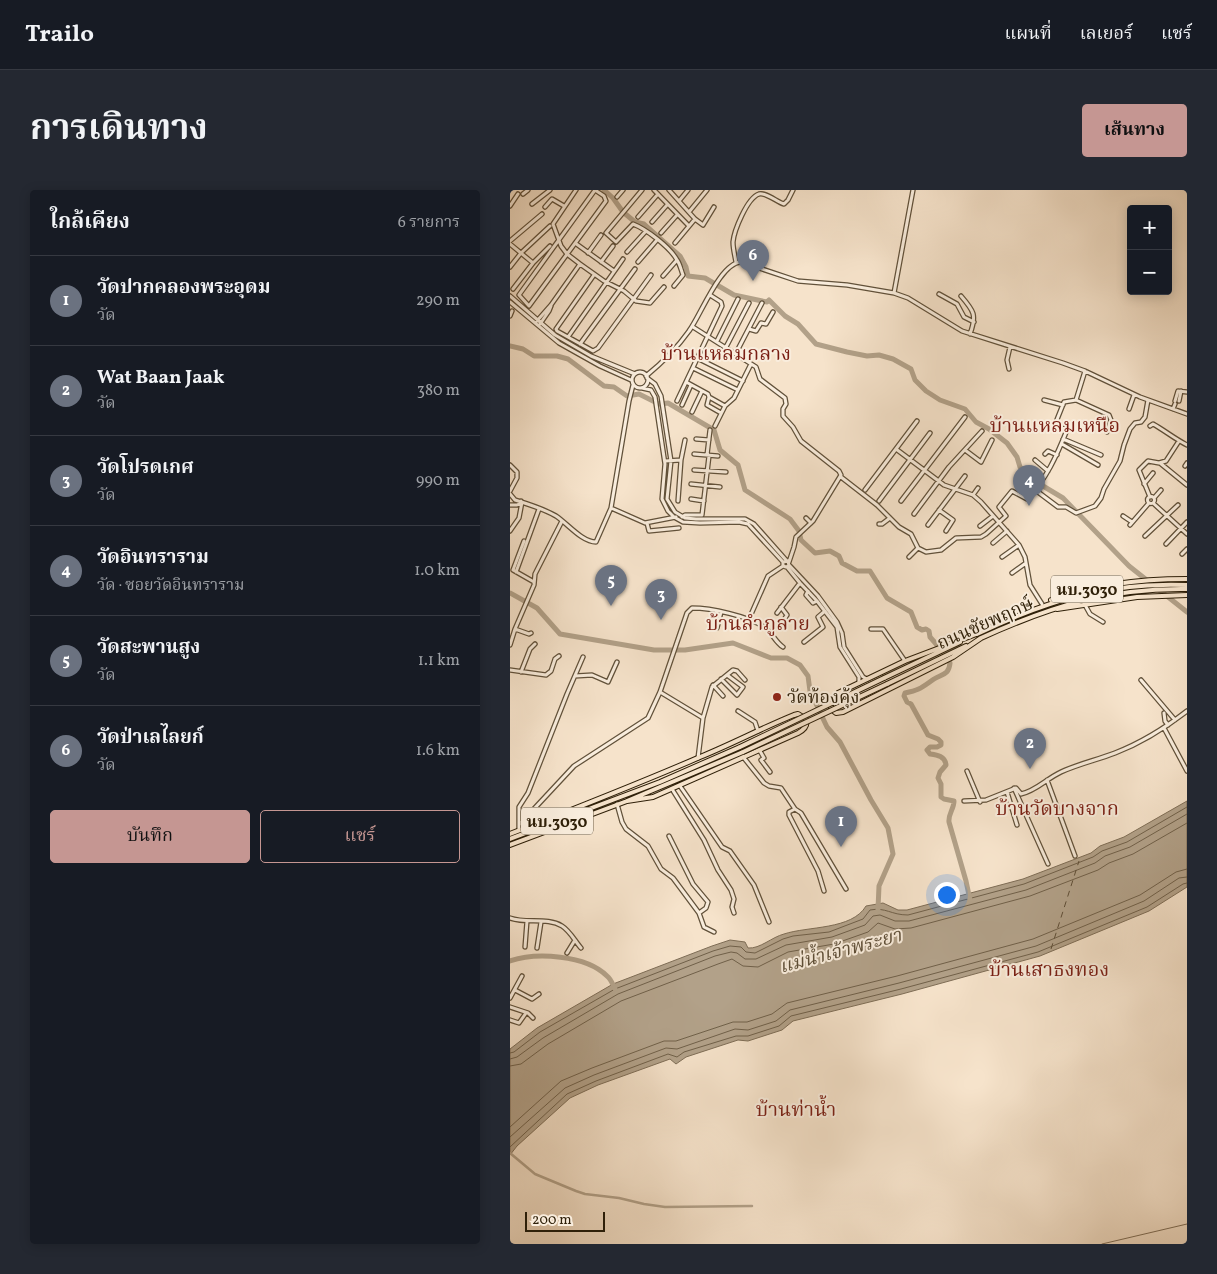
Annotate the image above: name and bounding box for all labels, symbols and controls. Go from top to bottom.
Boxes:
text: Trailo [25,18,94,52]
text: แผนที่ [1004,22,1052,47]
text: เลเยอร์ [1080,22,1133,47]
text: แชร์ [1161,22,1192,47]
button: เส้นทาง [1082,104,1187,157]
text: การเดินทาง [30,106,208,154]
map controls [1127,205,1172,295]
button: + [1127,205,1172,250]
text: ใกล้เคียง [50,208,130,237]
text: 6 รายการ [398,212,460,234]
pin: 6 [737,240,769,281]
button: − [1127,250,1172,295]
text: วัดปากคลองพระอุดม [97,275,270,301]
text: 1 [63,290,69,312]
text: 290 m [416,290,460,312]
text: วัด [97,305,116,327]
district label: บ้านแหลมกลาง [661,341,791,369]
text: Wat Baan Jaak [97,365,224,391]
text: 2 [62,380,70,402]
text: 380 m [417,380,460,402]
text: วัด [97,393,116,415]
district label: บ้านแหลมเหนือ [990,413,1120,441]
text: วัดโปรดเกศ [97,455,194,481]
pin: 4 [1013,465,1045,506]
text: 3 [62,470,70,492]
text: 990 m [416,470,460,492]
text: วัด [97,485,116,507]
text: วัดอินทราราม [97,545,209,571]
text: 4 [61,560,71,582]
text: 1.0 km [414,560,460,582]
pin: 5 [595,565,627,606]
text: วัด · ซอยวัดอินทราราม [97,575,245,597]
road number: นบ.3030 [1051,576,1123,602]
pin: 3 [645,579,677,620]
street label: ถนนชัยพฤกษ์ [933,592,1038,657]
district label: บ้านลำภูลาย [706,611,810,639]
text: วัดสะพานสูง [97,635,200,661]
text: 5 [62,650,70,672]
text: 1.1 km [418,650,460,672]
text: วัด [97,665,116,687]
place label: วัดท้องคุ้ง [787,686,859,711]
marker: วัดท้องคุ้ง [771,691,783,703]
text: วัดป่าเลไลยก์ [97,725,204,751]
pin: 2 [1014,728,1046,769]
text: 6 [62,740,70,762]
text: 1.6 km [416,740,460,762]
text: วัด [97,755,116,777]
district label: บ้านวัดบางจาก [995,796,1119,824]
pin: 1 [825,806,857,847]
road number: นบ.3030 [521,808,593,834]
button: บันทึก [50,810,250,863]
button: แชร์ [260,810,460,863]
your location [934,882,960,908]
water label: แม่น้ำเจ้าพระยา [776,920,905,981]
district label: บ้านเสาธงทอง [989,957,1109,985]
district label: บ้านท่าน้ำ [756,1094,836,1125]
scale bar [525,1209,605,1232]
text: 200 m [532,1211,572,1230]

